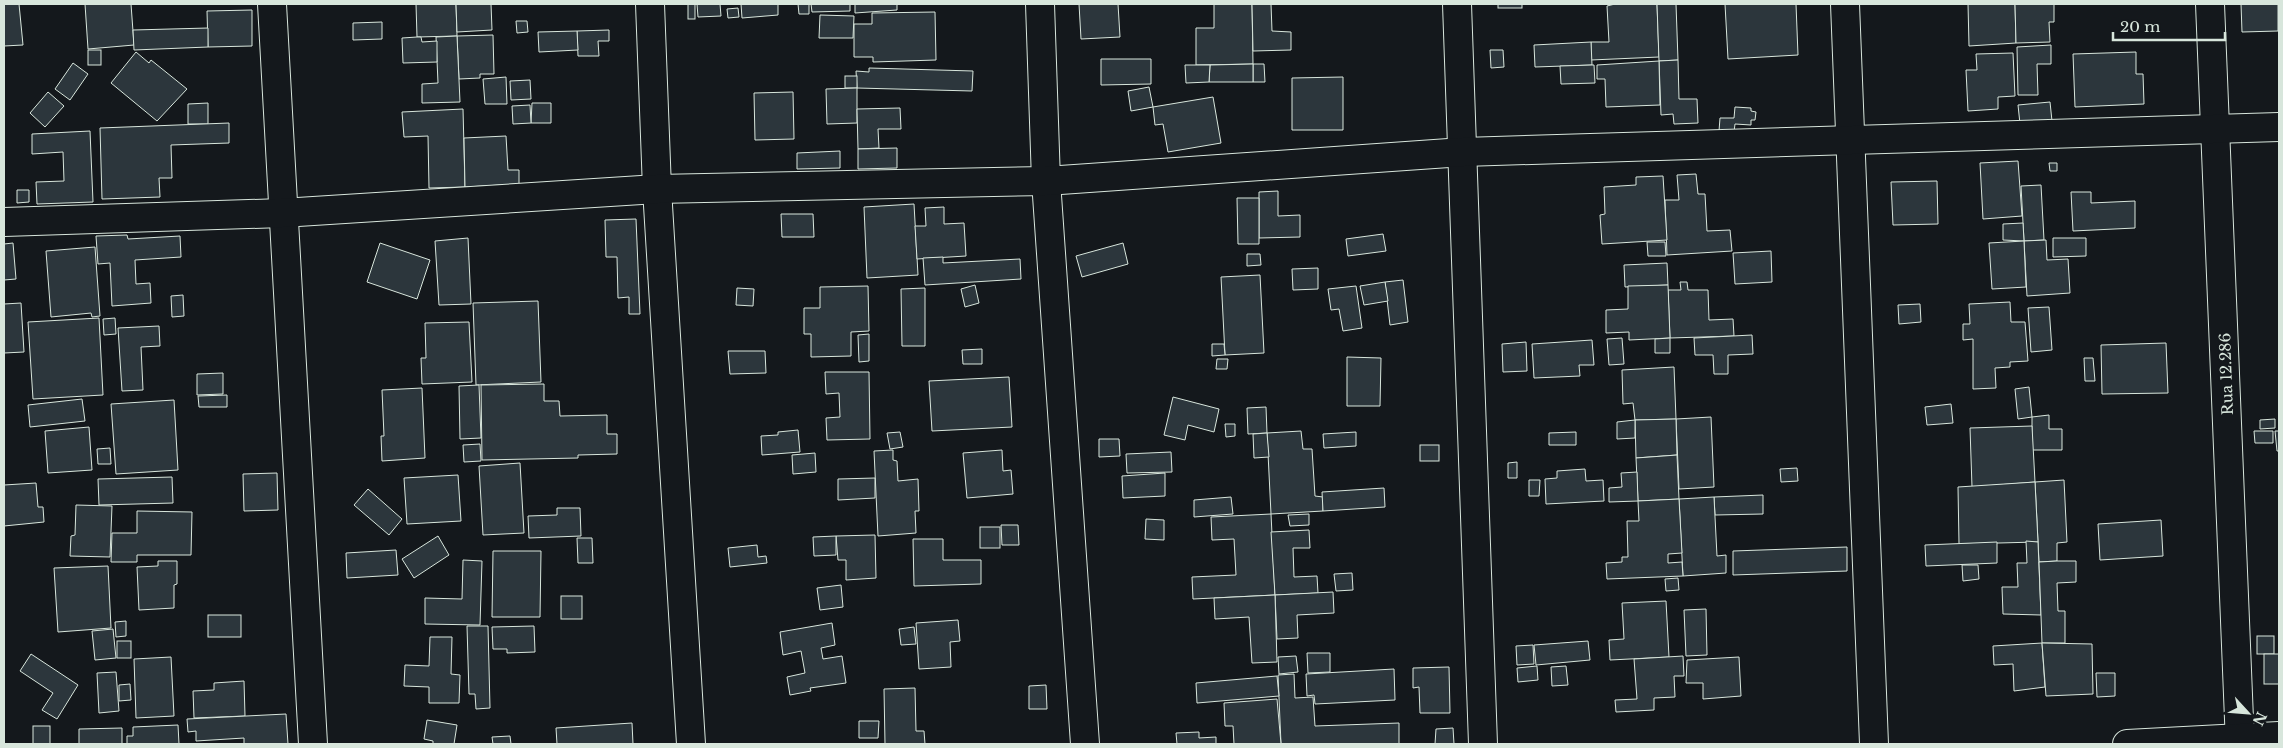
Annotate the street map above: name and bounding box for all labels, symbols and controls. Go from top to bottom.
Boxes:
scale bar [2113,10,2226,42]
text: 20 m [2120,17,2160,36]
street label: Rua 12.286 [2215,333,2237,415]
north arrow [2223,688,2273,738]
text: N [2249,709,2271,729]

